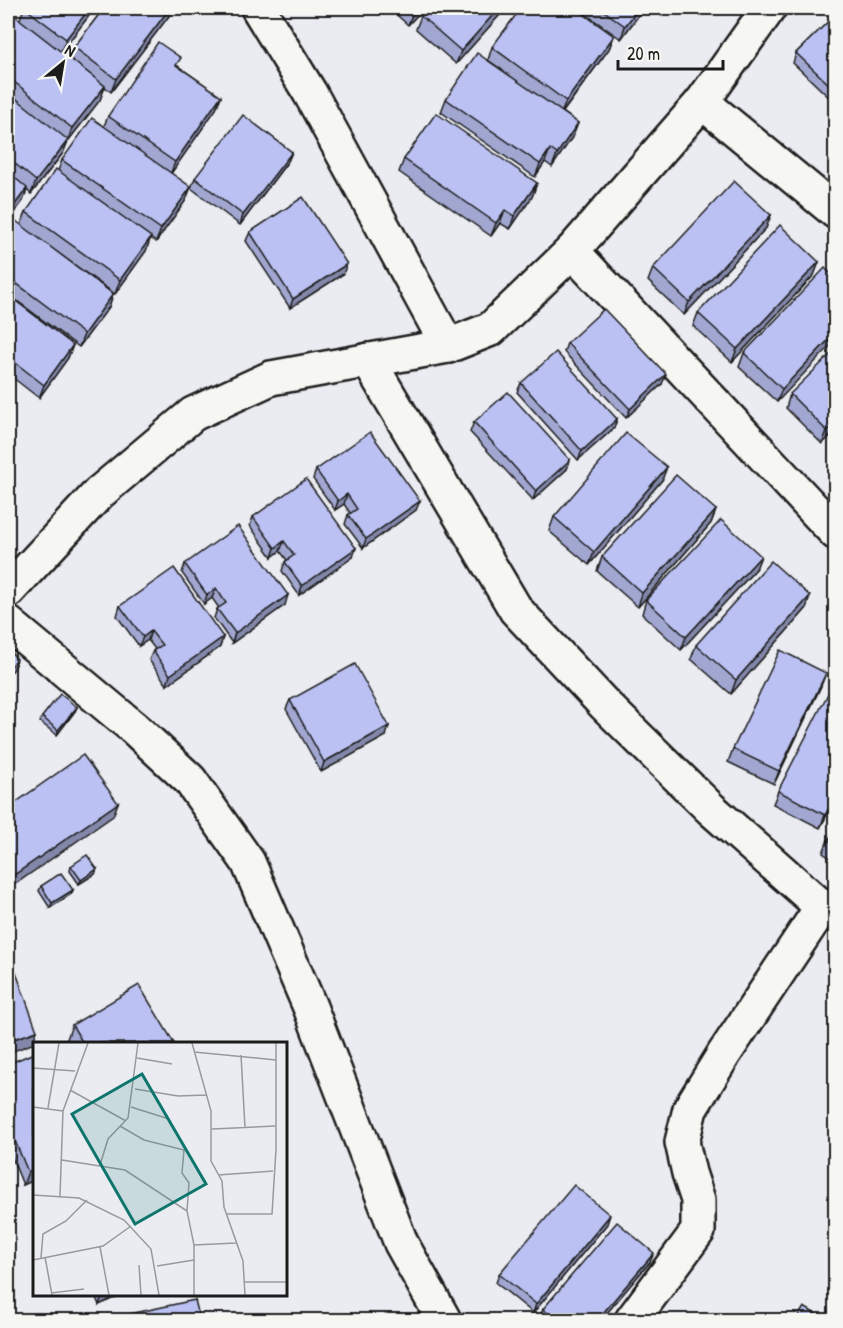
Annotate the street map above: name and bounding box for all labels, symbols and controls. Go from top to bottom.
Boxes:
north arrow [33,33,93,93]
scale bar [618,33,723,71]
text: N [61,38,80,62]
text: 20 m [627,41,660,66]
inset map [33,1042,286,1295]

